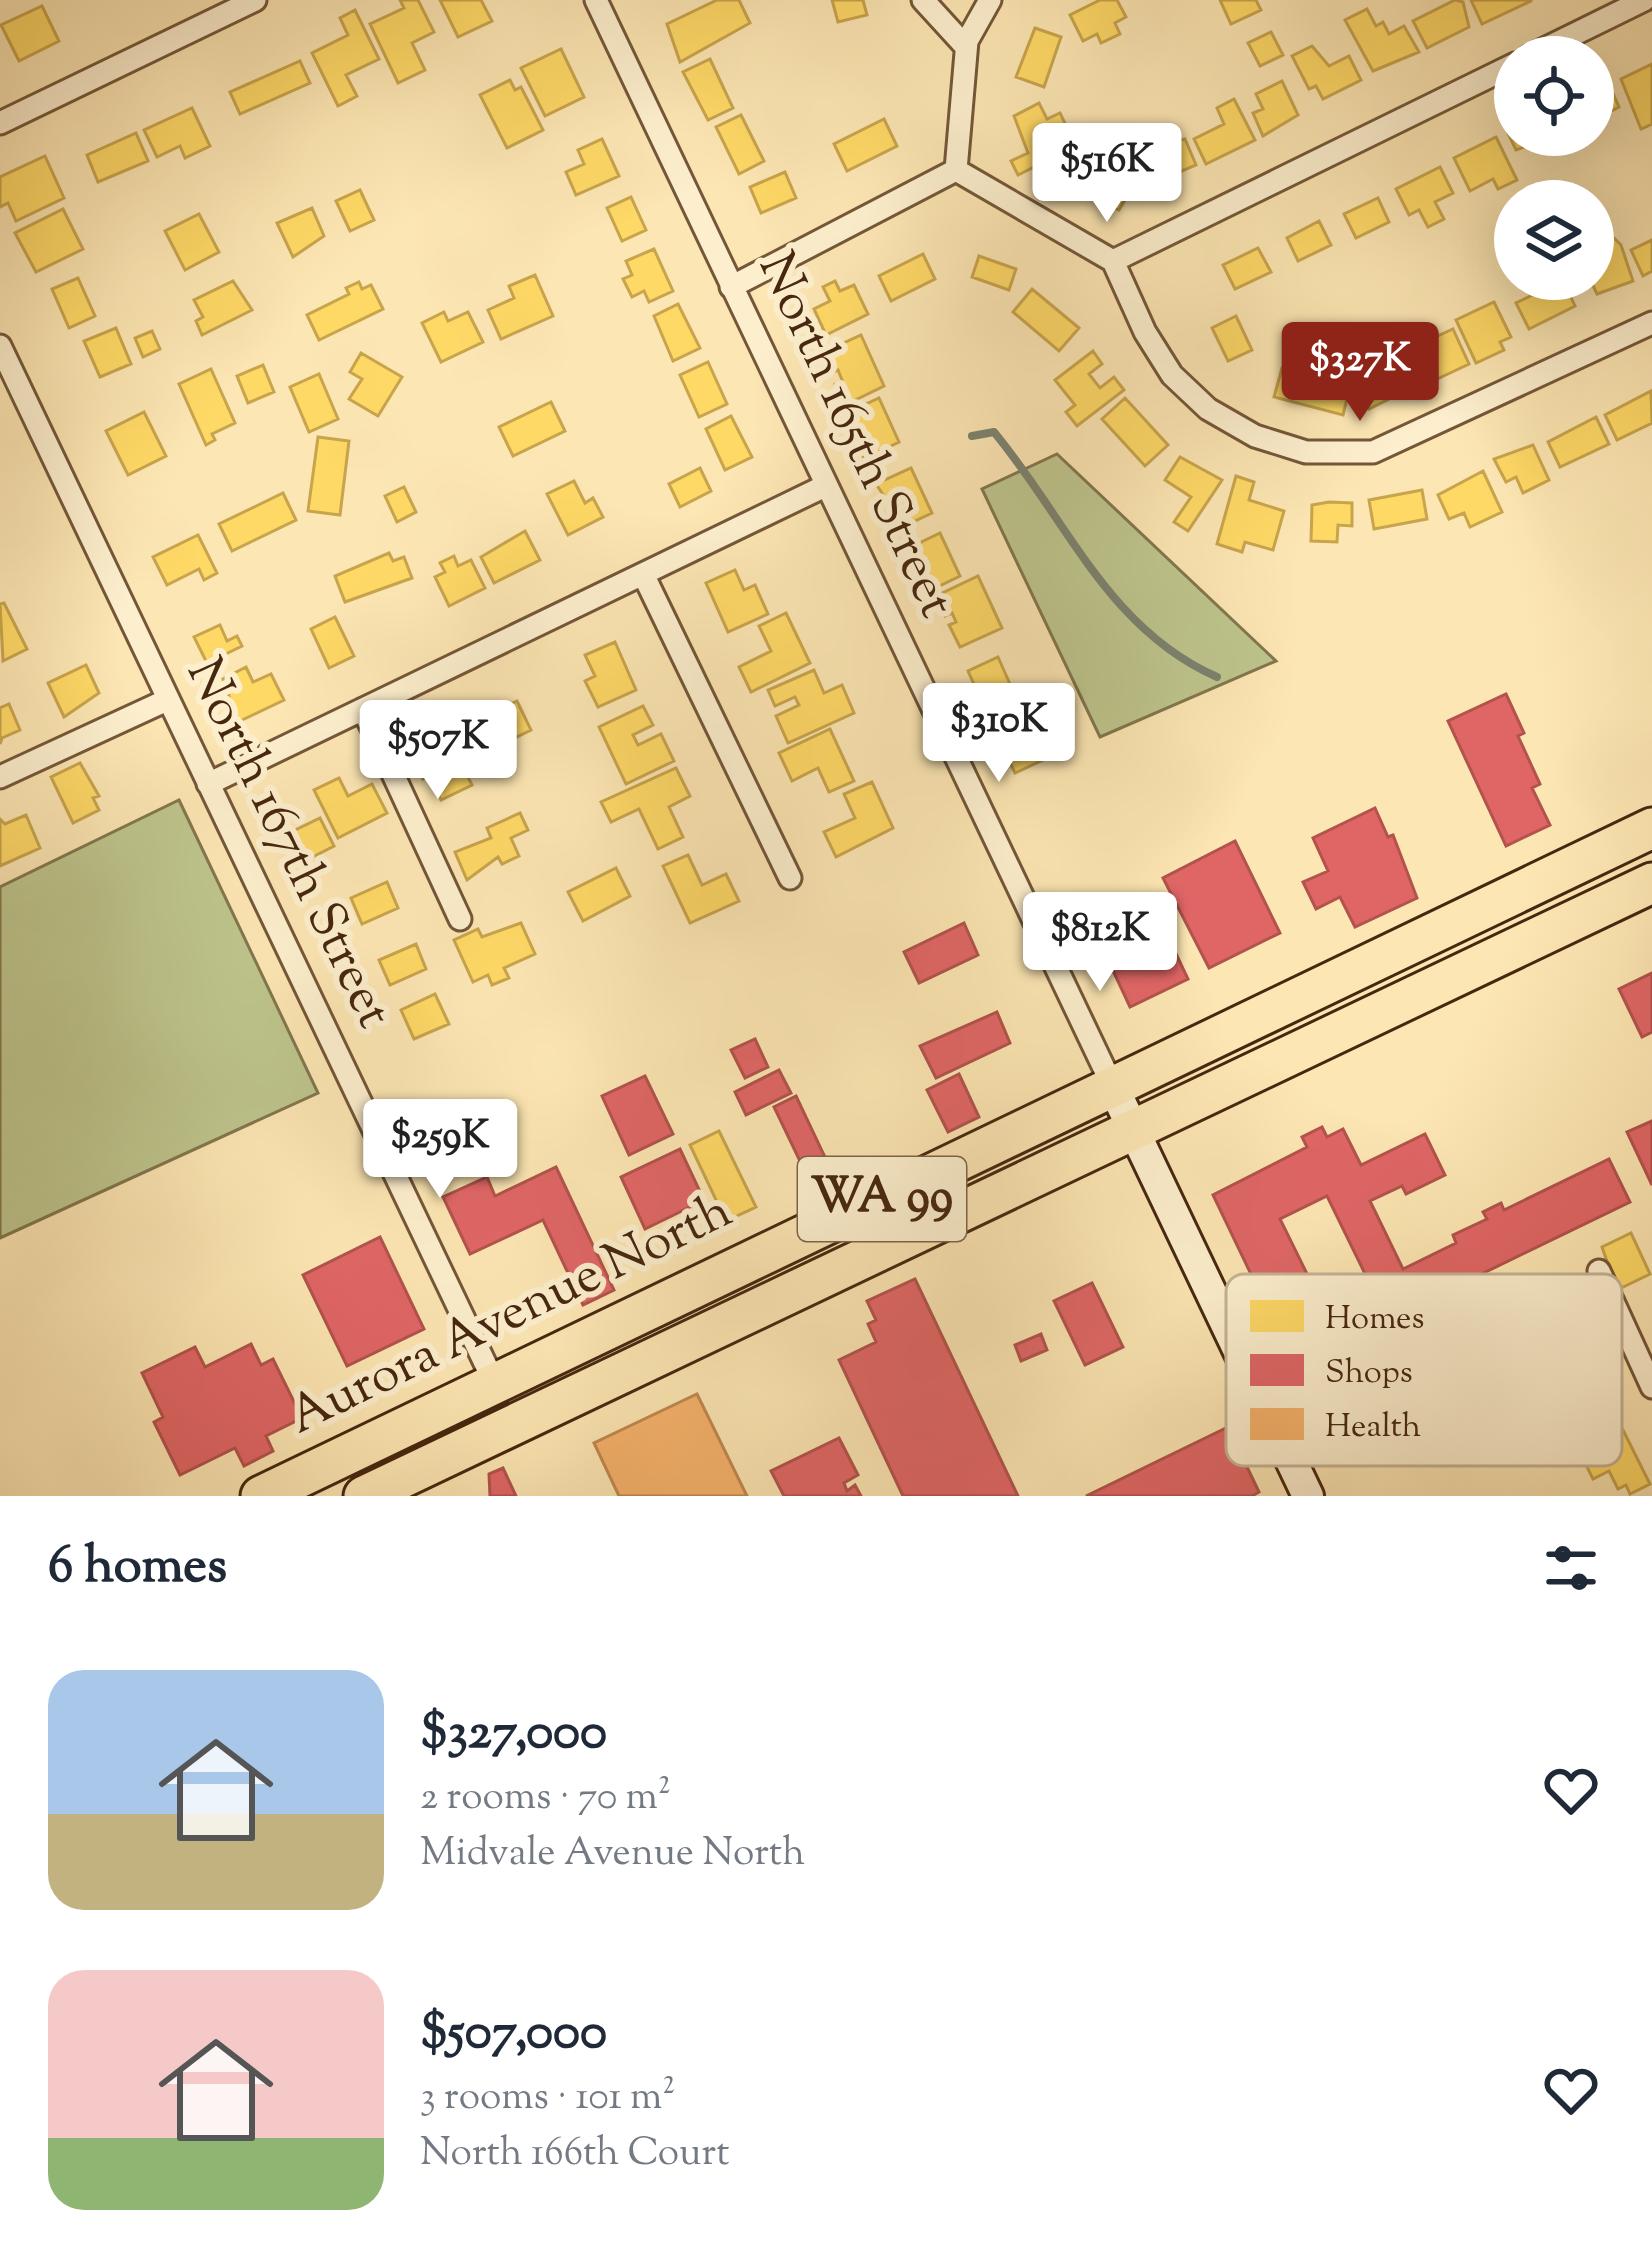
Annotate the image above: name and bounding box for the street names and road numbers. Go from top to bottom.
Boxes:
street label: North 165th Street [737,241,971,631]
street label: North 167th Street [166,647,408,1041]
road number: WA 99 [798,1157,966,1241]
street label: Aurora Avenue North [277,1177,745,1455]

